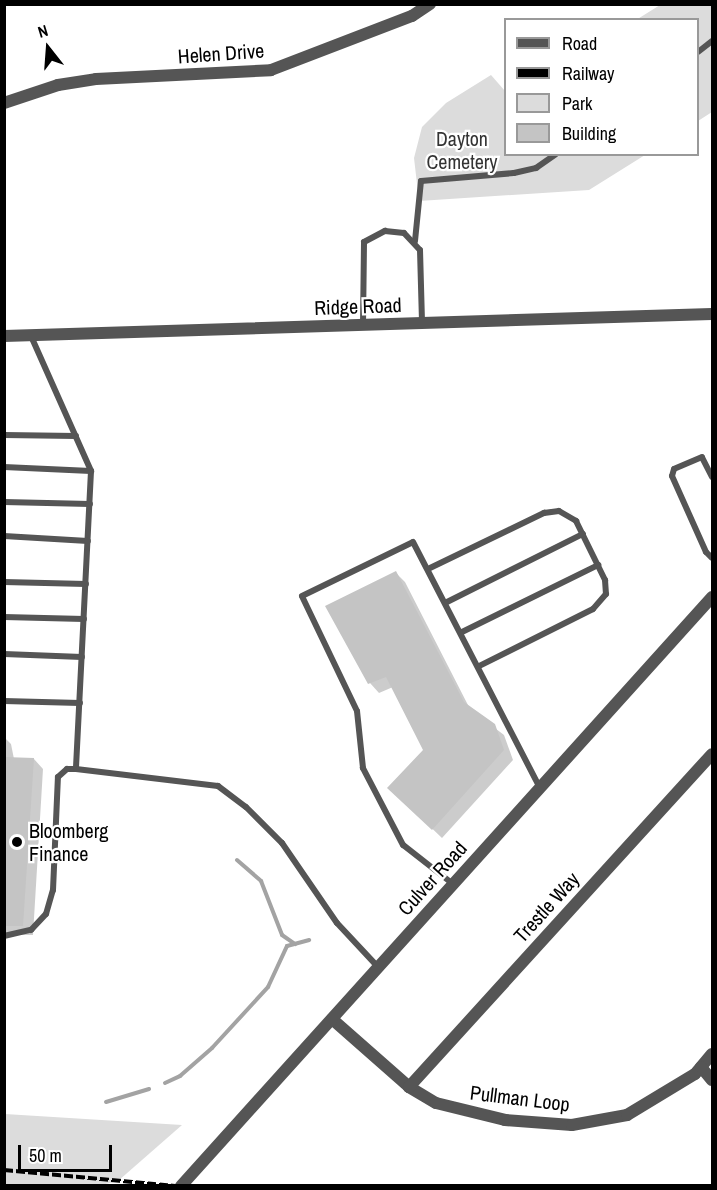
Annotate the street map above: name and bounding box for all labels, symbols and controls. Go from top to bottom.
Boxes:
north arrow [18,18,78,78]
legend [504,18,699,156]
text: N [35,19,50,43]
text: Road [562,31,597,56]
street label: Helen Drive [177,38,265,68]
text: Railway [562,61,615,86]
text: Park [562,91,592,116]
text: Building [562,121,616,146]
park label: Dayton Cemetery [426,126,498,173]
street label: Ridge Road [314,292,402,320]
place label: Bloomberg Finance [29,819,108,866]
marker: Bloomberg Finance [10,835,24,849]
street label: Culver Road [393,836,471,920]
street label: Trestle Way [508,867,584,947]
street label: Pullman Loop [469,1080,571,1116]
scale bar [21,1133,116,1171]
text: 50 m [29,1143,62,1168]

